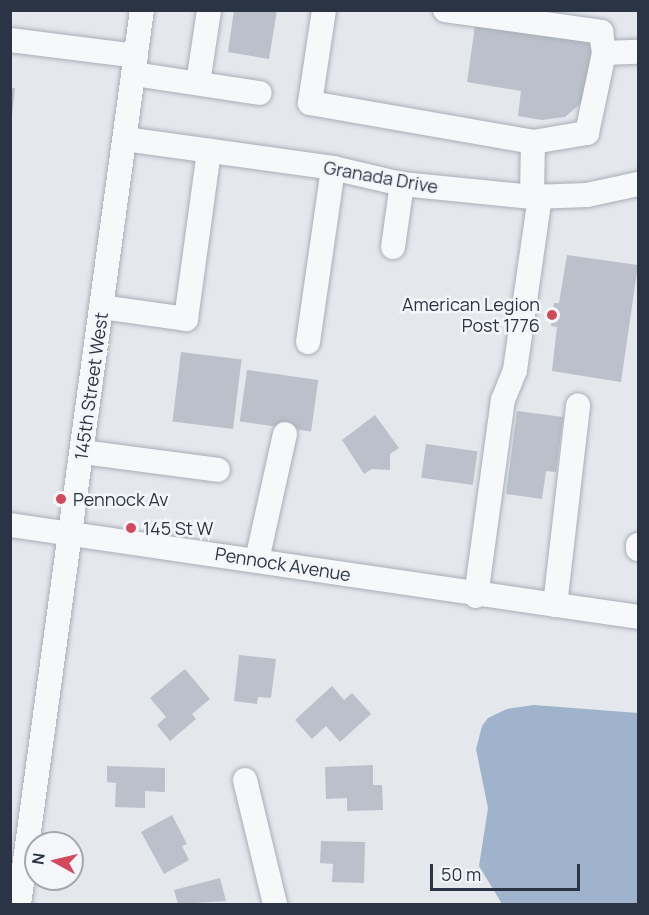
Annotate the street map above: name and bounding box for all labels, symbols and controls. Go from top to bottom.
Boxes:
street label: Granada Drive [322,156,440,198]
place label: American Legion Post 1776 [402,294,540,336]
marker: American Legion Post 1776 [545,308,559,322]
street label: 145th Street West [70,311,112,461]
place label: Pennock Av [73,488,168,510]
marker: Pennock Av [54,492,68,506]
place label: 145 St W [143,517,213,539]
marker: 145 St W [124,521,138,535]
street label: Pennock Avenue [214,543,352,585]
north arrow [24,831,84,891]
text: N [26,852,50,866]
scale bar [433,852,583,890]
text: 50 m [441,862,481,886]

